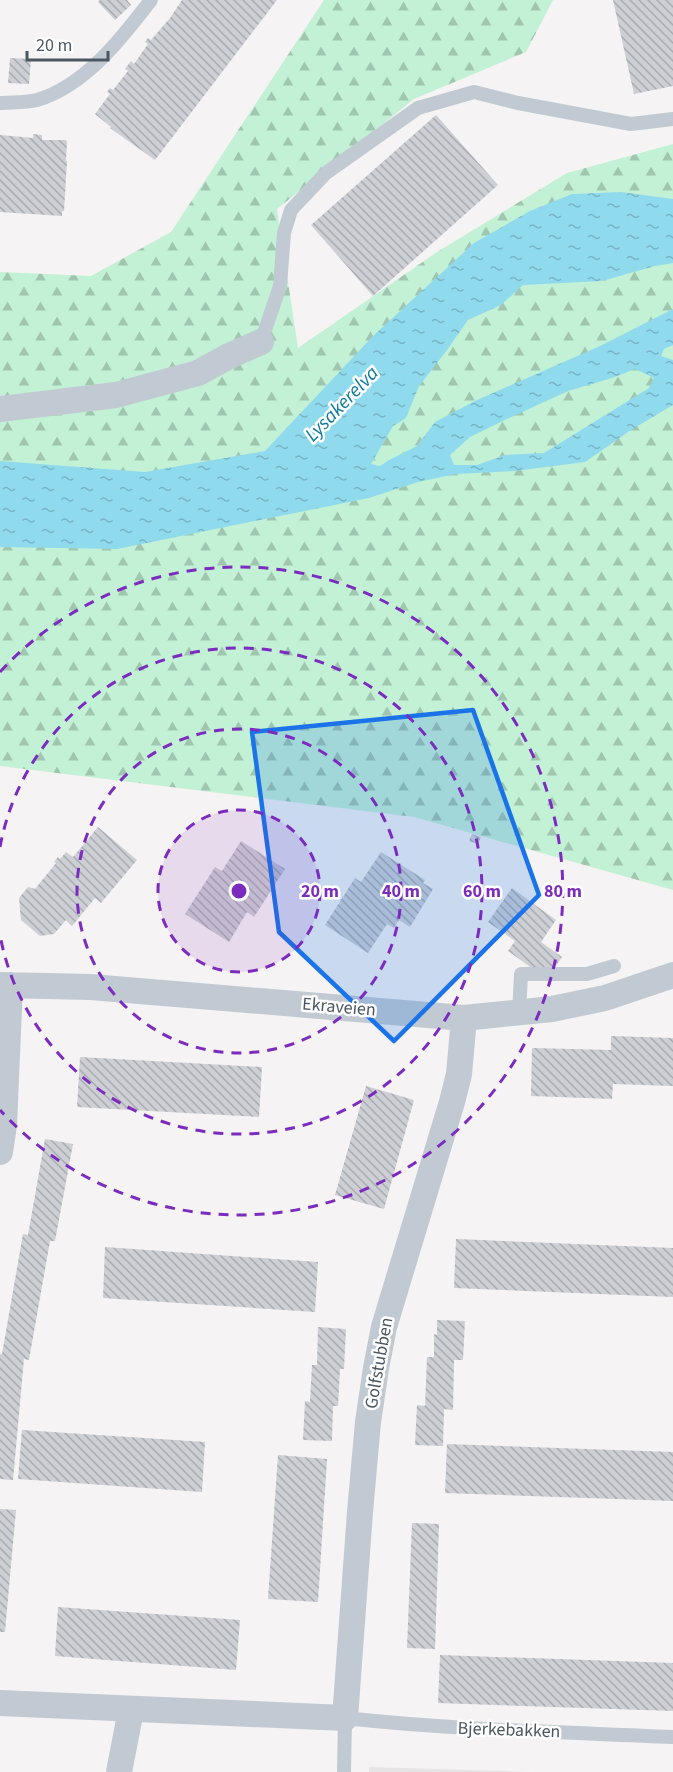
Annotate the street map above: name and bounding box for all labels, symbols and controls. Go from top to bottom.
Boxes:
scale bar [27,24,108,62]
text: 20 m [36,33,72,58]
water label: Lysakerelva [299,360,385,448]
text: 20 m [301,879,339,904]
text: 40 m [382,879,420,904]
text: 60 m [463,879,501,904]
text: 80 m [544,879,582,904]
centre of rings [229,881,249,901]
street label: Ekraveien [301,991,377,1023]
street label: Golfstubben [359,1315,399,1411]
street label: Bjerkebakken [457,1716,561,1744]

